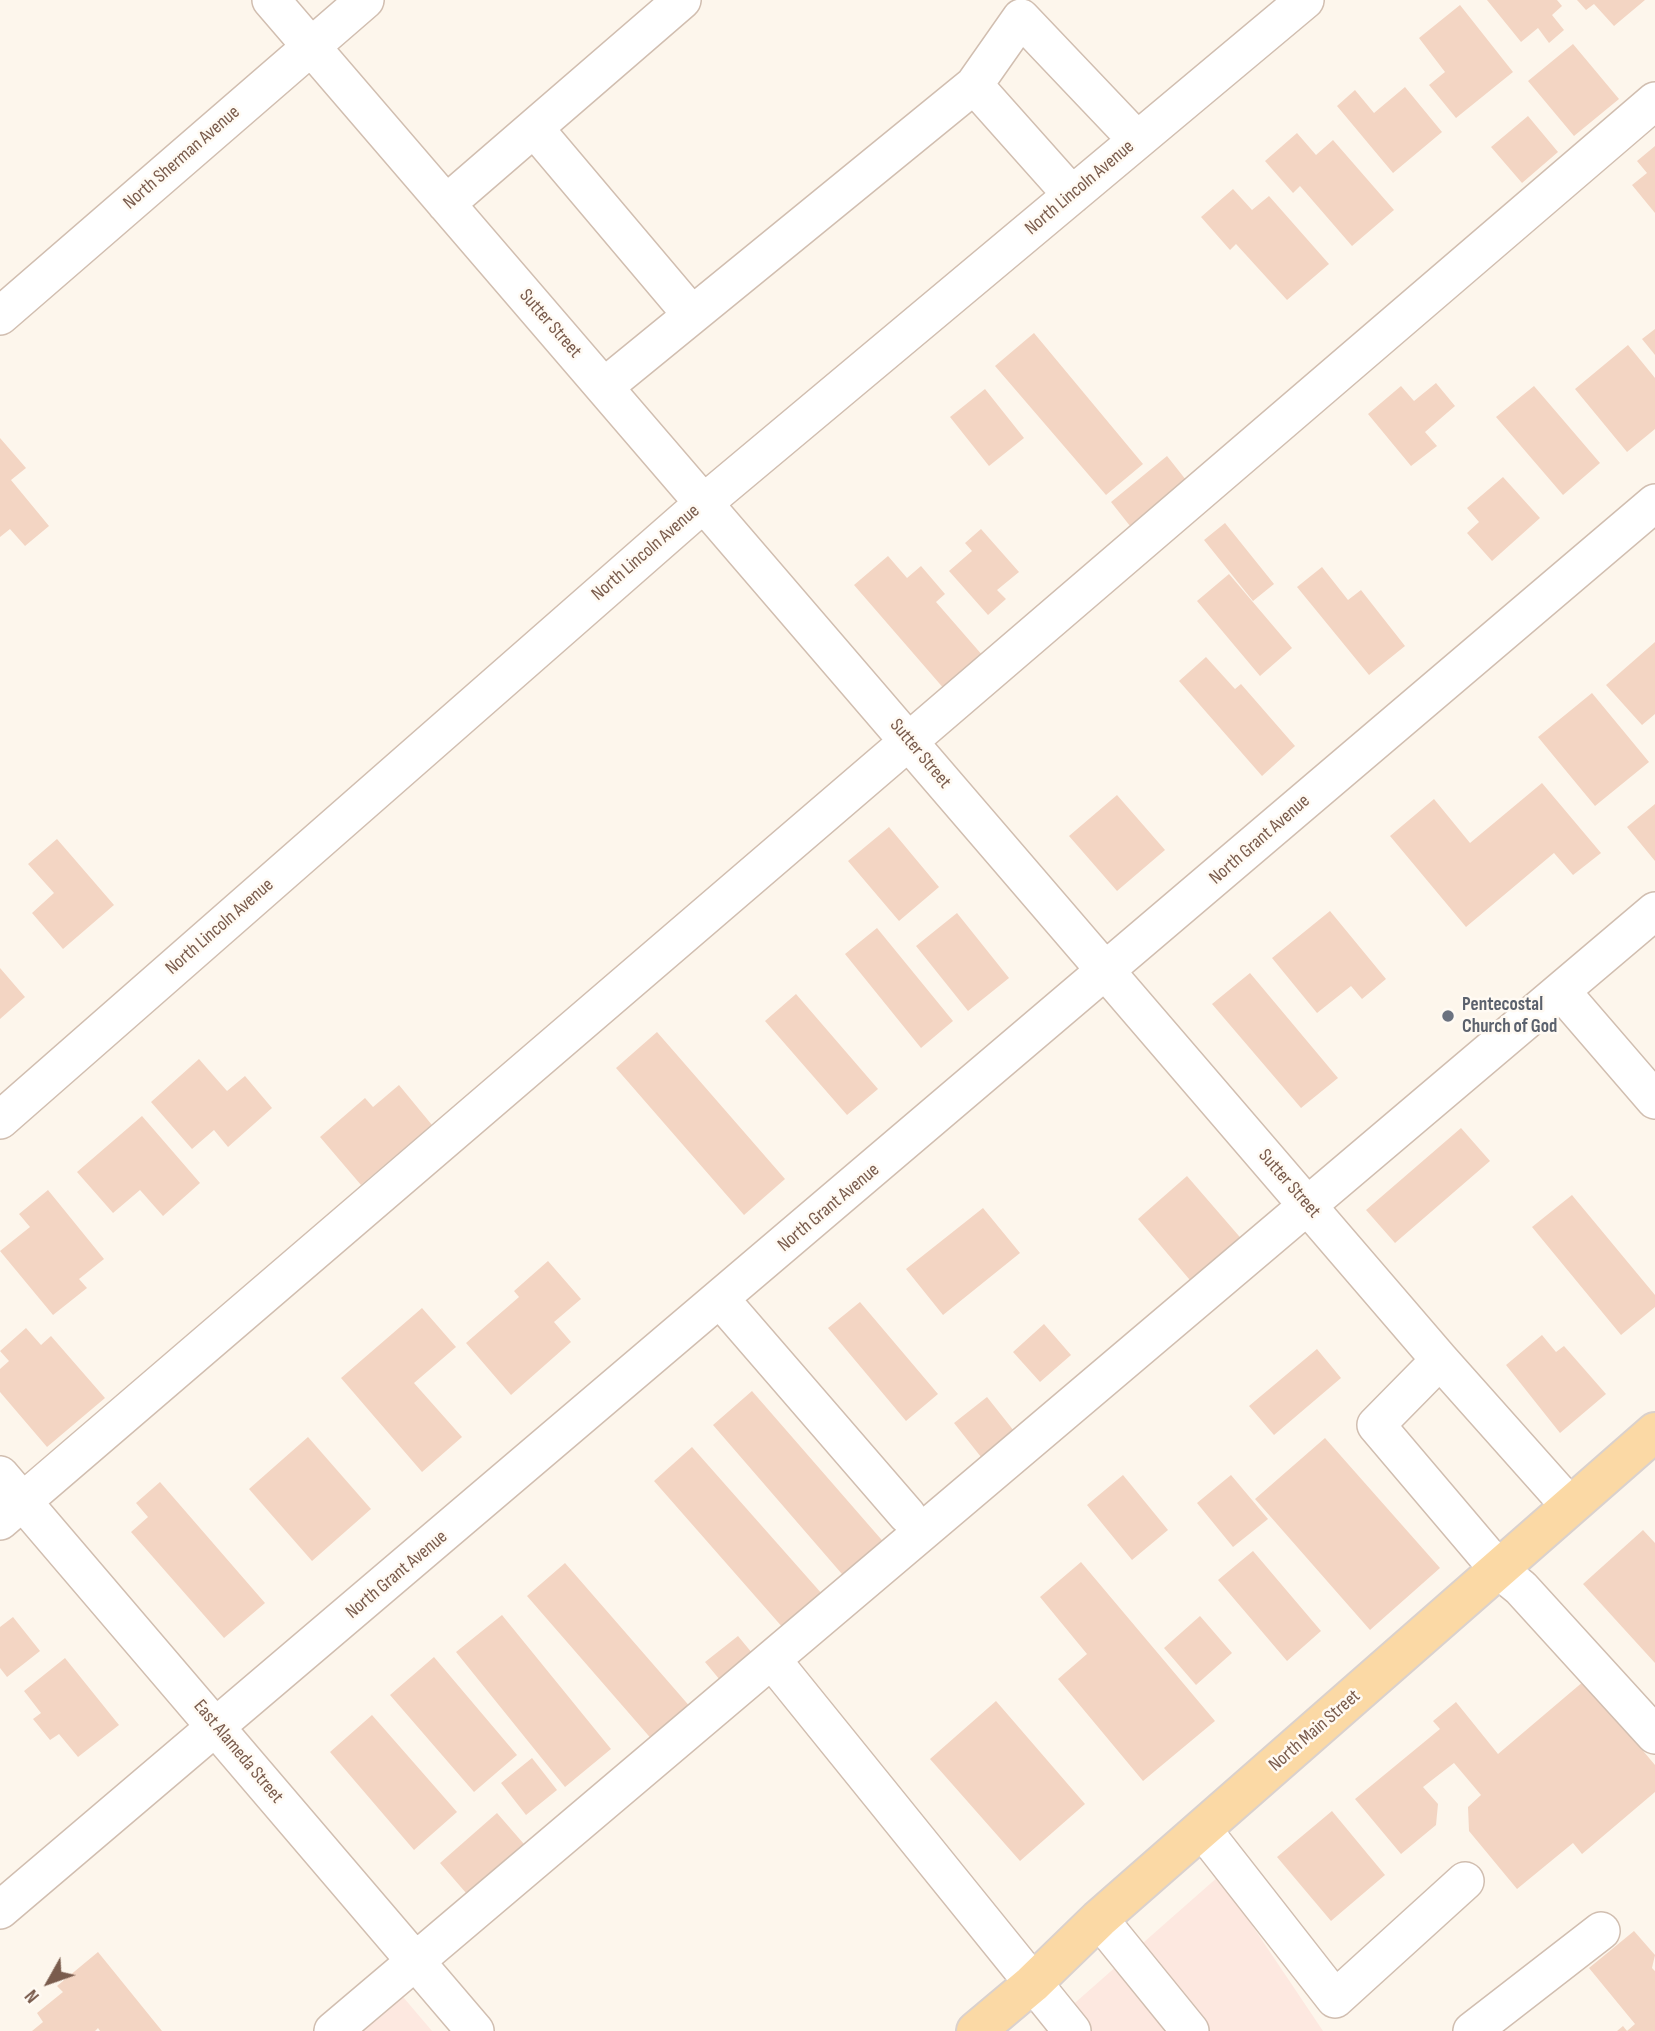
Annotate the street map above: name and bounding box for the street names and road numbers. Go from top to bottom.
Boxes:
street label: North Sherman Avenue [119,101,245,215]
street label: North Lincoln Avenue [1021,136,1139,240]
street label: Sutter Street [514,285,586,363]
street label: North Lincoln Avenue [587,500,705,606]
street label: Sutter Street [884,715,956,793]
street label: North Grant Avenue [1205,790,1315,890]
street label: North Lincoln Avenue [161,874,279,980]
street label: Sutter Street [1253,1145,1325,1223]
street label: North Grant Avenue [774,1159,884,1257]
street label: North Grant Avenue [342,1526,452,1624]
street label: North Main Street [1265,1685,1365,1777]
street label: East Alameda Street [188,1696,288,1808]

